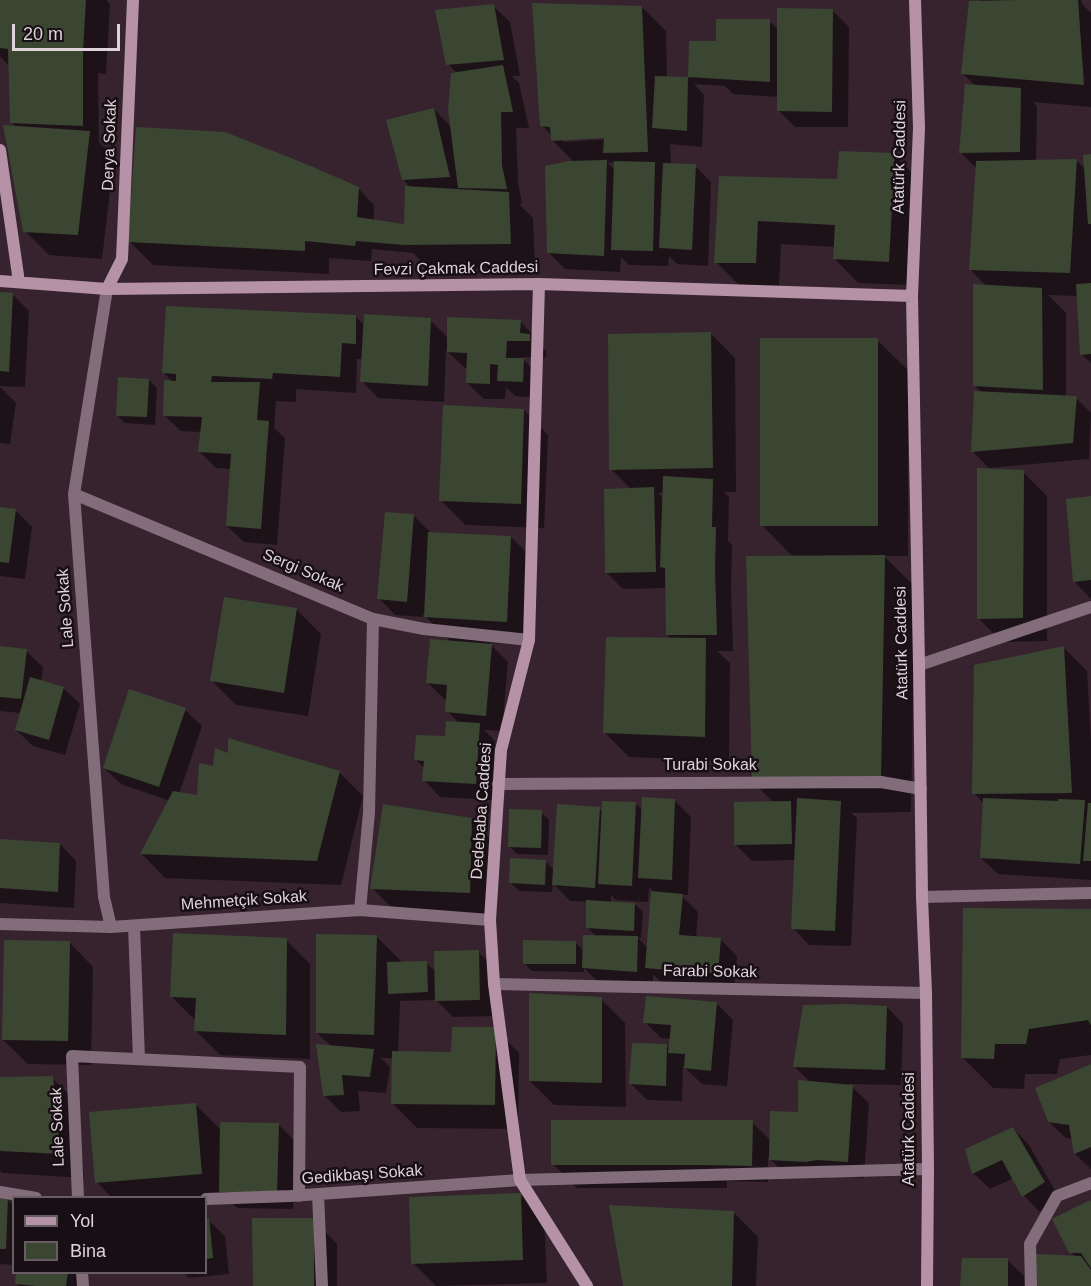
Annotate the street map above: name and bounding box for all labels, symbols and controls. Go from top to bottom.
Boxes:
scale bar [15,12,123,50]
text: 20 m [23,24,63,44]
street label: Derya Sokak [99,99,121,191]
street label: Atatürk Caddesi [889,100,911,214]
street label: Fevzi Çakmak Caddesi [374,258,538,280]
street label: Sergi Sokak [260,545,346,597]
street label: Lale Sokak [54,568,78,648]
street label: Atatürk Caddesi [891,586,913,700]
street label: Dedebaba Caddesi [468,742,496,880]
street label: Turabi Sokak [663,756,757,776]
street label: Mehmetçik Sokak [180,887,308,915]
street label: Farabi Sokak [663,962,757,982]
street label: Atatürk Caddesi [900,1072,920,1186]
street label: Lale Sokak [47,1087,69,1167]
street label: Gedikbaşı Sokak [301,1161,423,1189]
legend [12,1196,207,1274]
text: Yol [70,1211,94,1231]
text: Bina [70,1241,106,1261]

